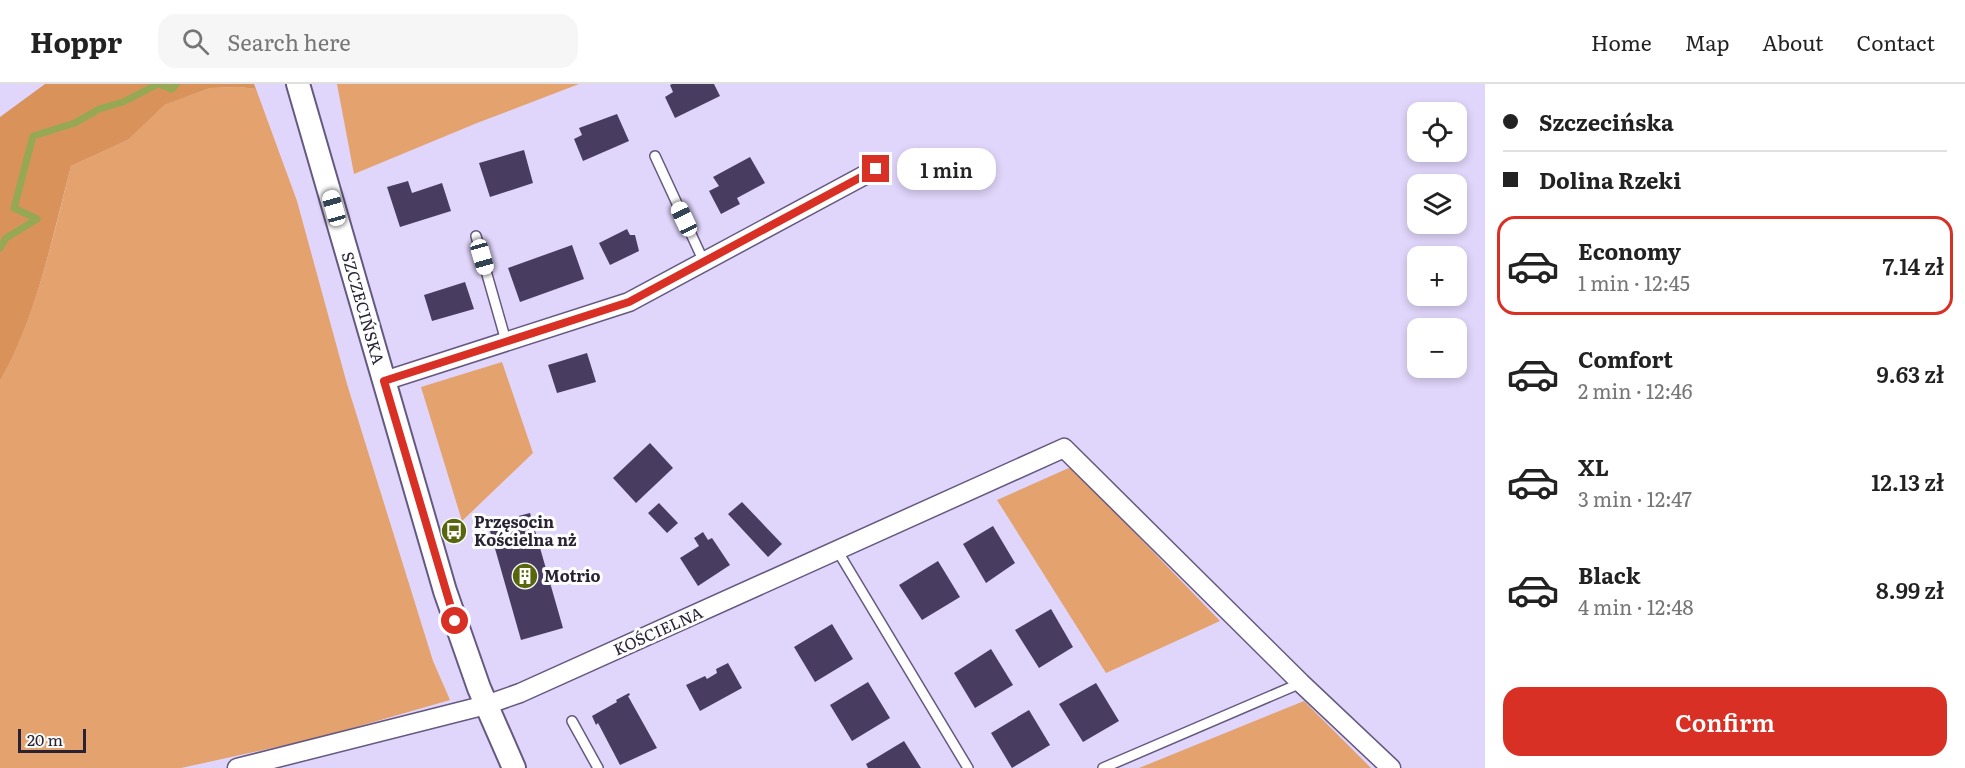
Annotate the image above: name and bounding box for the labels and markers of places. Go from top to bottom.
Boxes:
place label: Przęsocin Kościelna nż [474,509,577,551]
bus stop icon: Przęsocin Kościelna nż [439,516,469,546]
building icon: Motrio [510,561,540,591]
place label: Motrio [544,563,601,587]

